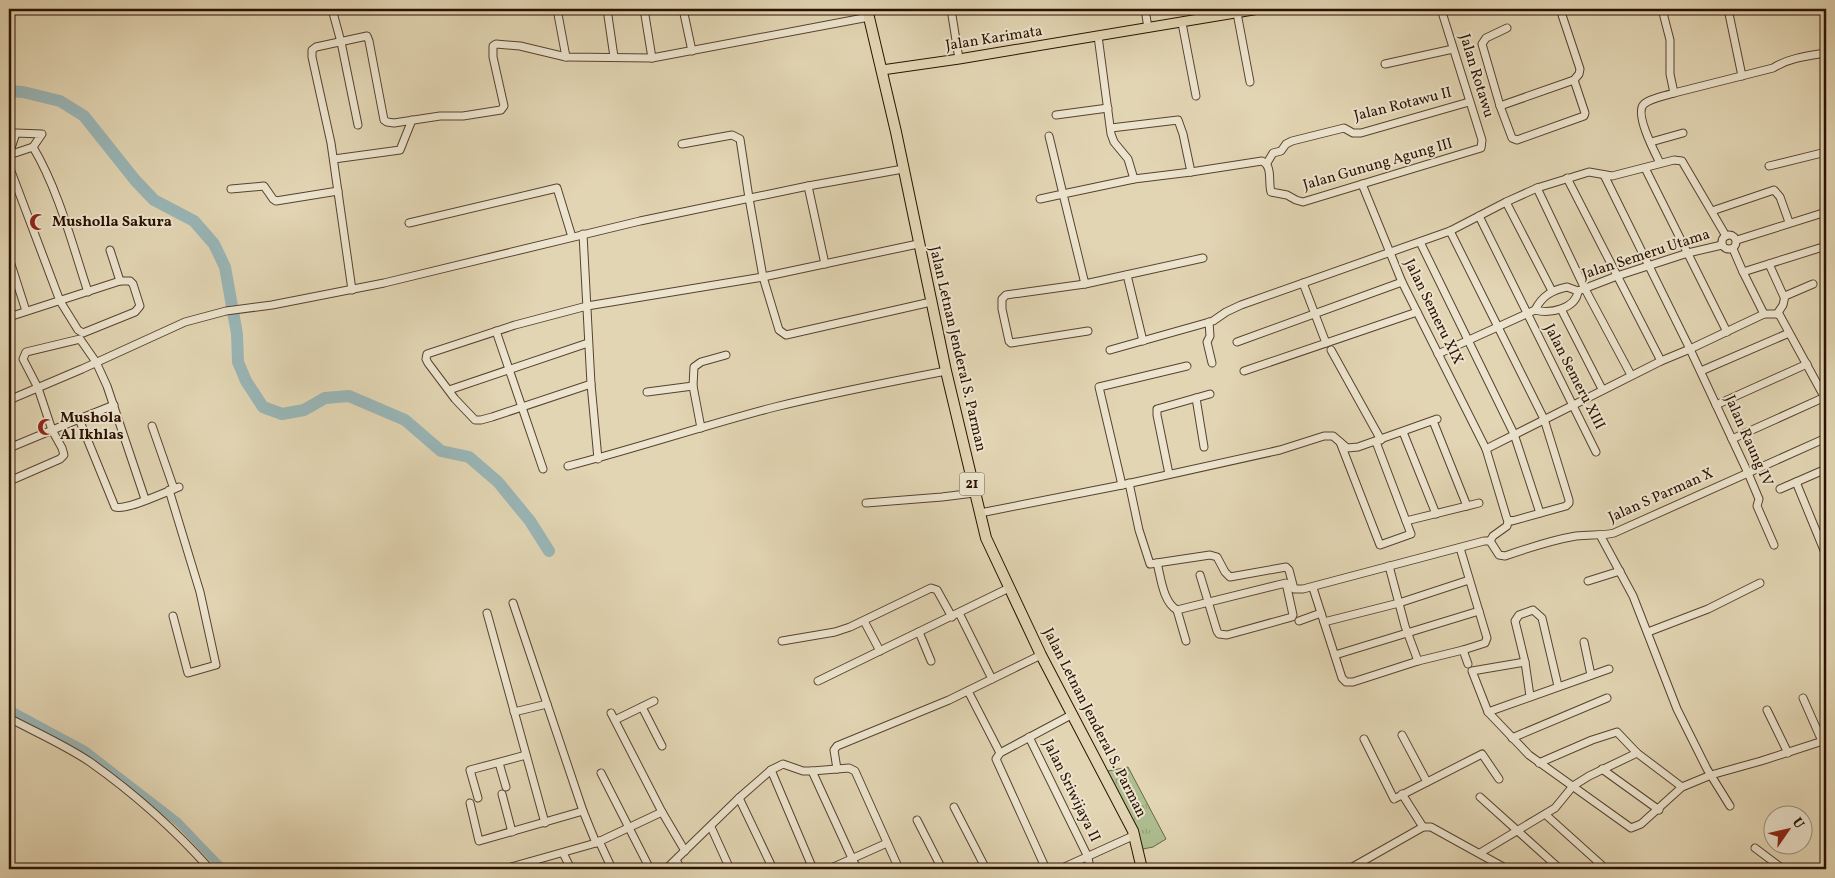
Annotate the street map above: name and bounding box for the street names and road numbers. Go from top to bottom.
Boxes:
street label: Jalan Karimata [944,21,1044,57]
street label: Jalan Rotawu [1453,32,1499,120]
street label: Jalan Rotawu II [1352,83,1454,127]
street label: Jalan Gunung Agung III [1301,134,1455,196]
street label: Jalan Semeru Utama [1579,224,1713,286]
street label: Jalan Letnan Jenderal S. Parman [923,244,991,454]
street label: Jalan Semeru XIX [1398,256,1468,368]
street label: Jalan Semeru XIII [1538,321,1610,433]
street label: Jalan Raung IV [1719,392,1777,490]
street label: Jalan S Parman X [1605,463,1717,529]
road number: 21 [960,472,984,496]
street label: Jalan Letnan Jenderal S. Parman [1037,625,1151,821]
street label: Jalan Sriwijaya II [1037,736,1105,846]

